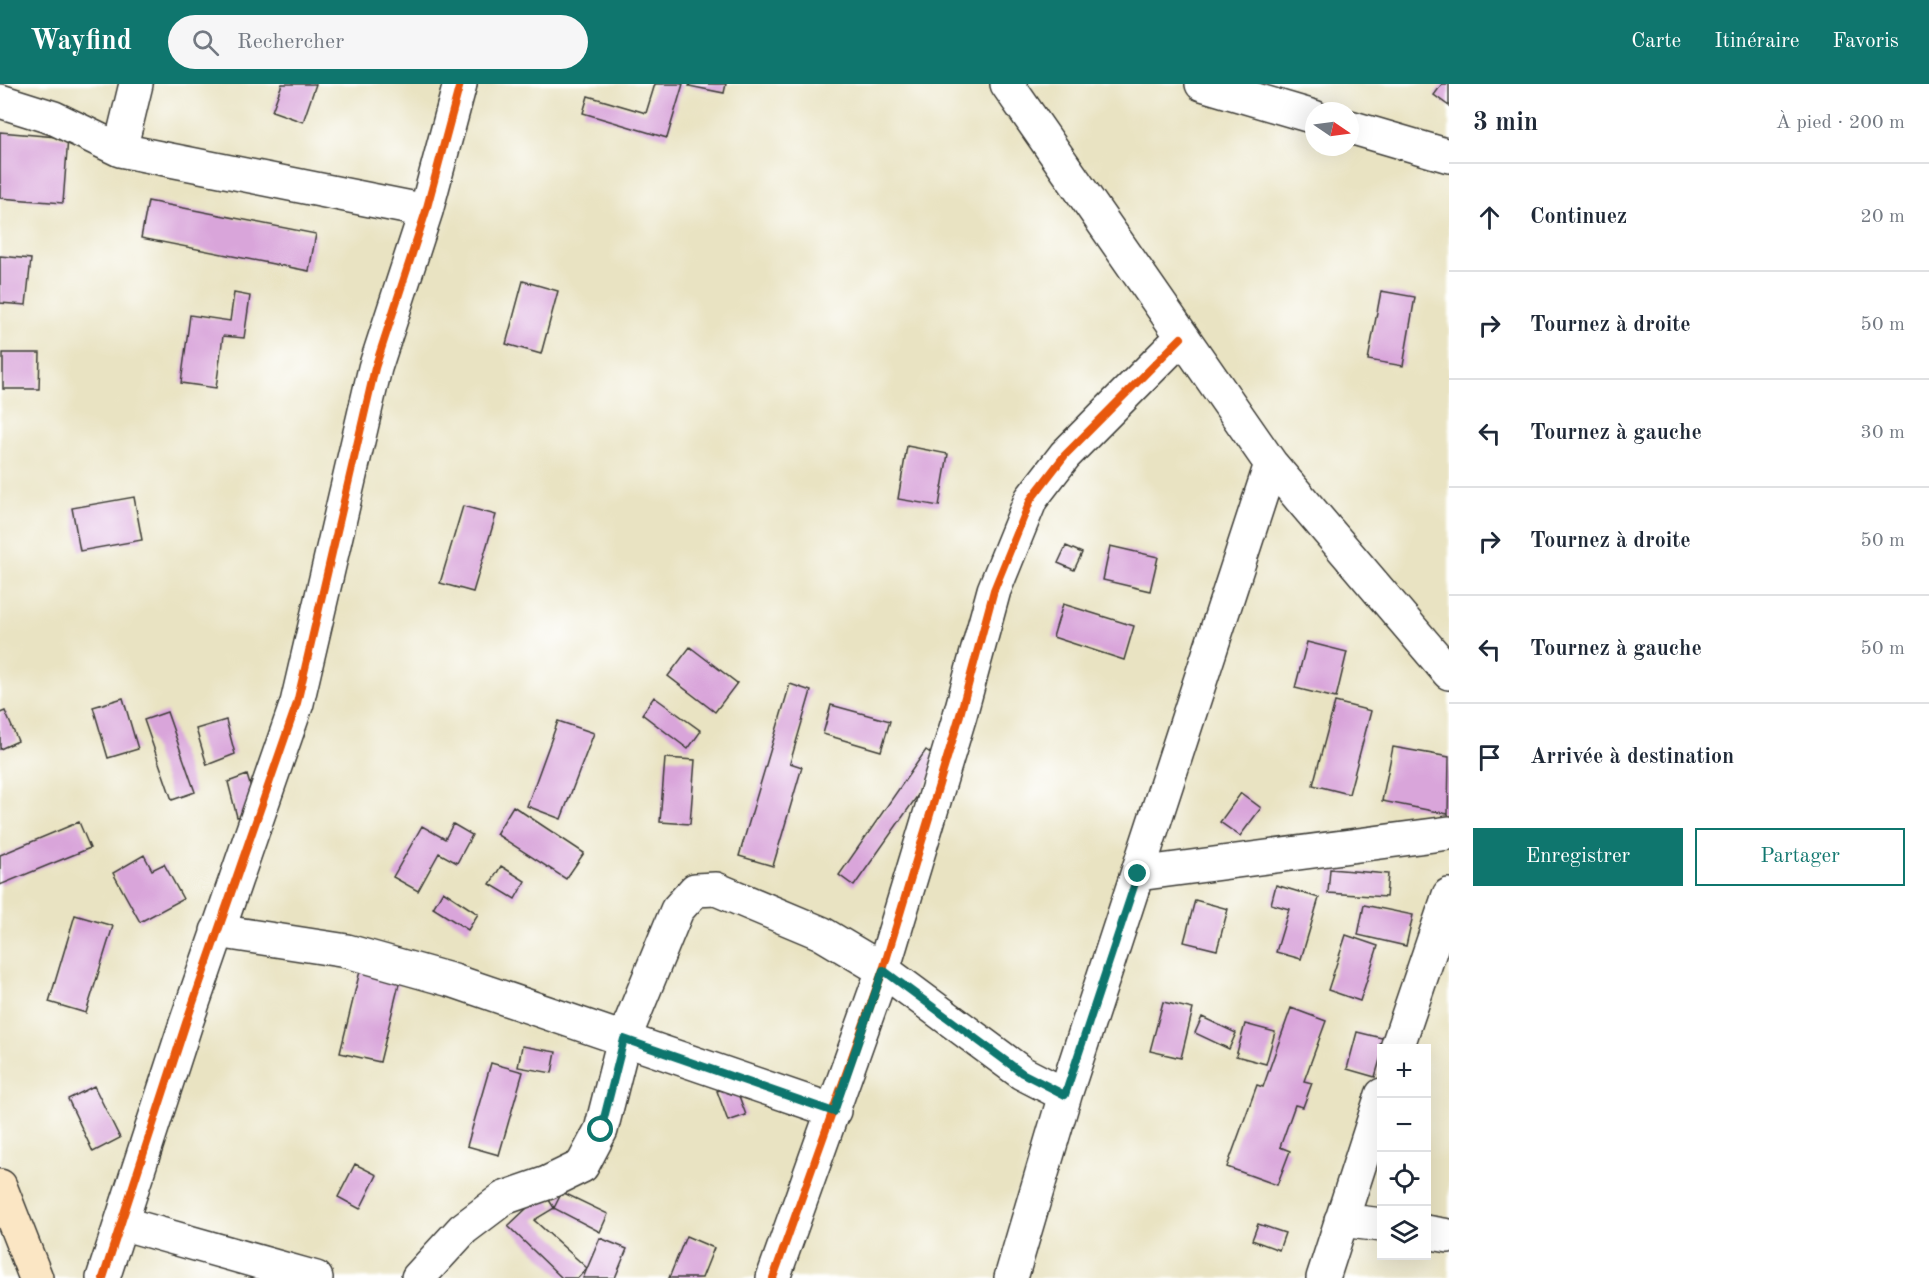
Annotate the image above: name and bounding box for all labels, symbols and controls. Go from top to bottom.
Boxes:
search box [168,15,588,69]
icon: search [189,26,222,59]
text: Wayfind [30,28,132,56]
text: Rechercher [237,31,344,53]
text: Carte [1631,31,1681,52]
text: Itinéraire [1714,31,1800,52]
text: Favoris [1833,31,1899,52]
north arrow [1305,102,1359,156]
text: 3 min [1473,110,1538,136]
text: À pied · 200 m [1776,113,1905,133]
icon: ahead [1473,201,1506,234]
text: Continuez [1530,206,1627,228]
text: 20 m [1860,207,1905,227]
icon: right [1473,309,1506,342]
text: Tournez à droite [1530,314,1691,336]
text: 50 m [1860,315,1905,335]
icon: left [1473,417,1506,450]
text: Tournez à gauche [1530,422,1702,444]
text: 30 m [1860,423,1905,443]
icon: right [1473,525,1506,558]
text: Tournez à droite [1530,530,1691,552]
text: 50 m [1860,531,1905,551]
icon: left [1473,633,1506,666]
text: Tournez à gauche [1530,638,1702,660]
text: 50 m [1860,639,1905,659]
icon: arrive [1473,741,1506,774]
text: Arrivée à destination [1530,746,1734,768]
button: Enregistrer [1473,828,1683,886]
button: Partager [1695,828,1905,886]
route end [1124,860,1150,886]
map controls [1377,1044,1431,1260]
button: + [1377,1044,1431,1098]
button: − [1377,1098,1431,1152]
route start [587,1116,613,1142]
button: locate [1377,1152,1431,1206]
button: layers [1377,1206,1431,1260]

